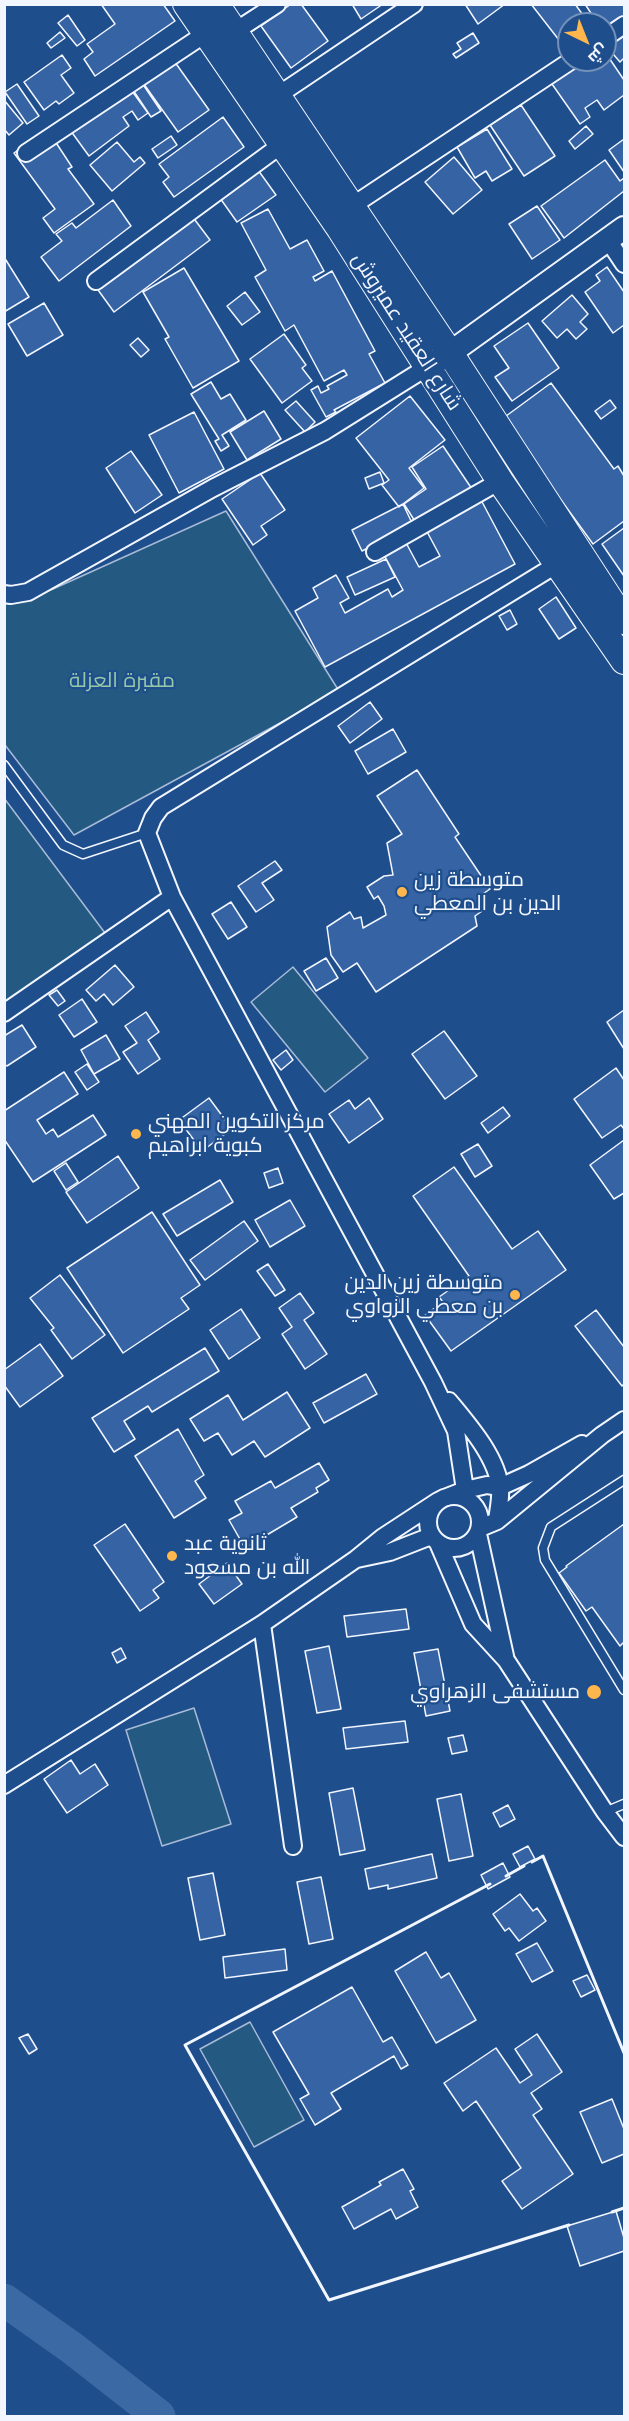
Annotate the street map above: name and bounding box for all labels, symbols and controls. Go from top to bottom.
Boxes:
north arrow [557,12,617,72]
text: ش [584,39,612,68]
street label: شارع العقيد عميروش [346,248,466,416]
park label: مقبرة العزلة [69,668,175,694]
place label: متوسطة زين الدين بن المعطي [414,867,561,917]
marker: متوسطة زين الدين بن المعطي [395,885,409,899]
place label: مركز التكوين المهني كبوية ابراهيم [148,1109,325,1159]
marker: مركز التكوين المهني كبوية ابراهيم [129,1127,143,1141]
place label: متوسطة زين الدين بن معطي الزواوي [345,1270,503,1320]
marker: متوسطة زين الدين بن معطي الزواوي [508,1288,522,1302]
place label: ثانوية عبد الله بن مسعود [184,1531,310,1581]
marker: ثانوية عبد الله بن مسعود [165,1549,179,1563]
place label: مستشفى الزهراوي [410,1679,580,1705]
marker: مستشفى الزهراوي [585,1683,603,1701]

